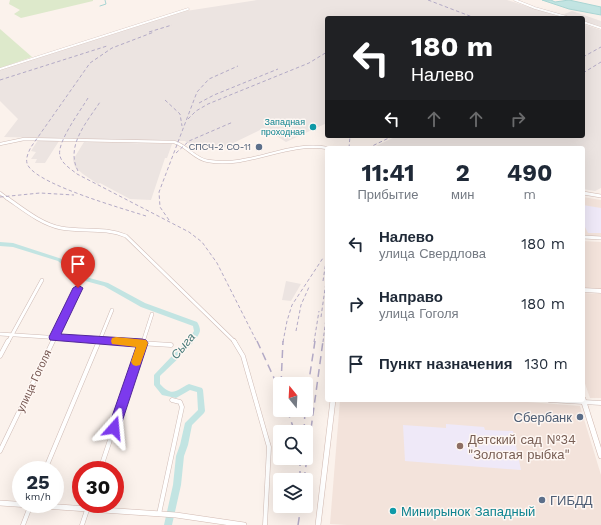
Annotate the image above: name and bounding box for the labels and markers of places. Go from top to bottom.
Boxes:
place label: Западная проходная [261,117,305,137]
marker: Западная проходная [308,122,318,132]
place label: СПСЧ-2 СО-11 [189,142,251,152]
marker: СПСЧ-2 СО-11 [254,142,264,152]
pin [61,247,95,288]
place label: Сбербанк [514,410,572,425]
marker: Сбербанк [575,412,585,422]
place label: Детский сад №34 "Золотая рыбка" [468,432,576,462]
marker: Детский сад №34 "Золотая рыбка" [455,441,465,451]
place label: ГИБДД [550,493,593,508]
marker: ГИБДД [537,495,547,505]
place label: Минирынок Западный [401,504,535,519]
marker: Минирынок Западный [388,506,398,516]

